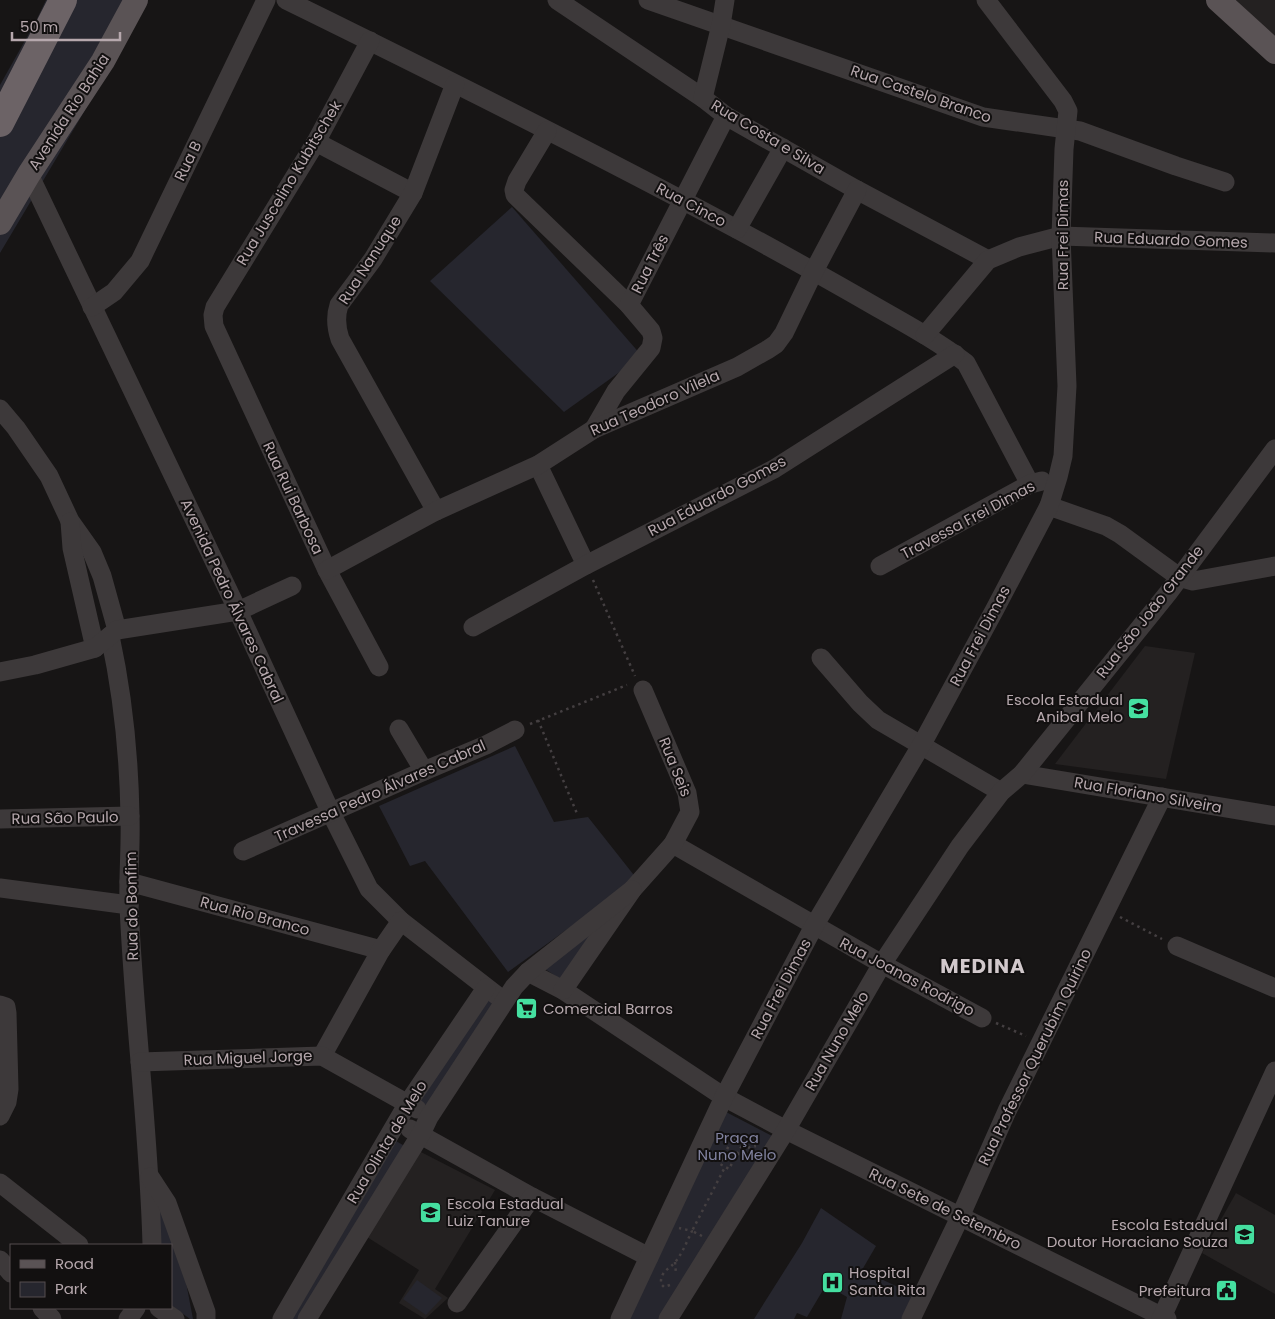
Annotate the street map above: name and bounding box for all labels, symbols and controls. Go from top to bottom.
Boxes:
scale bar [12,10,120,42]
text: 50 m [20,16,58,37]
street label: Avenida Rio Bahia [23,50,114,174]
street label: Rua Castelo Branco [848,60,994,128]
street label: Rua Costa e Silva [707,94,829,179]
street label: Rua Juscelino Kubitschek [231,96,346,269]
street label: Rua B [169,137,206,184]
street label: Rua Cinco [653,177,730,232]
street label: Rua Frei Dimas [1052,179,1073,290]
street label: Rua Nanuque [333,211,406,308]
street label: Rua Eduardo Gomes [1094,226,1248,253]
street label: Rua Três [626,230,673,297]
street label: Rua Teodoro Vilela [587,365,723,441]
street label: Rua Rui Barbosa [258,438,329,557]
street label: Rua Eduardo Gomes [644,450,790,541]
street label: Travessa Frei Dimas [897,475,1039,564]
street label: Avenida Pedro Álvares Cabral [176,495,289,706]
street label: Rua São João Grande [1091,541,1208,682]
street label: Rua Frei Dimas [944,582,1015,690]
place label: Escola Estadual Anibal Melo [1006,689,1123,727]
school or university icon: Escola Estadual Anibal Melo [1127,697,1151,721]
street label: Travessa Pedro Álvares Cabral [271,734,489,847]
street label: Rua Seis [654,734,697,800]
street label: Rua Floriano Silveira [1073,771,1224,818]
street label: Rua São Paulo [11,806,119,829]
street label: Rua do Bonfim [120,851,143,961]
street label: Rua Rio Branco [198,891,312,940]
street label: Rua Joanas Rodrigo [836,932,978,1021]
street label: Rua Frei Dimas [745,935,816,1043]
street label: Rua Professor Querubim Quirino [973,945,1096,1169]
district label: MEDINA [940,952,1026,980]
street label: Rua Nuno Melo [800,987,874,1094]
supermarket icon: Comercial Barros [515,997,539,1021]
place label: Comercial Barros [543,998,673,1019]
street label: Rua Miguel Jorge [183,1045,313,1070]
street label: Rua Olinta de Melo [341,1076,432,1207]
park label: Praça Nuno Melo [698,1127,776,1165]
street label: Rua Sete de Setembro [866,1163,1025,1255]
place label: Escola Estadual Luiz Tanure [447,1193,564,1231]
school or university icon: Escola Estadual Luiz Tanure [419,1201,443,1225]
place label: Escola Estadual Doutor Horaciano Souza [1047,1214,1228,1252]
school or university icon: Escola Estadual Doutor Horaciano Souza [1232,1222,1256,1246]
legend [10,1244,172,1309]
text: Road [55,1253,94,1274]
place label: Hospital Santa Rita [849,1262,926,1300]
hospital icon: Hospital Santa Rita [821,1270,845,1294]
text: Park [55,1278,87,1299]
public building icon: Prefeitura [1215,1279,1239,1303]
place label: Prefeitura [1139,1280,1211,1301]

